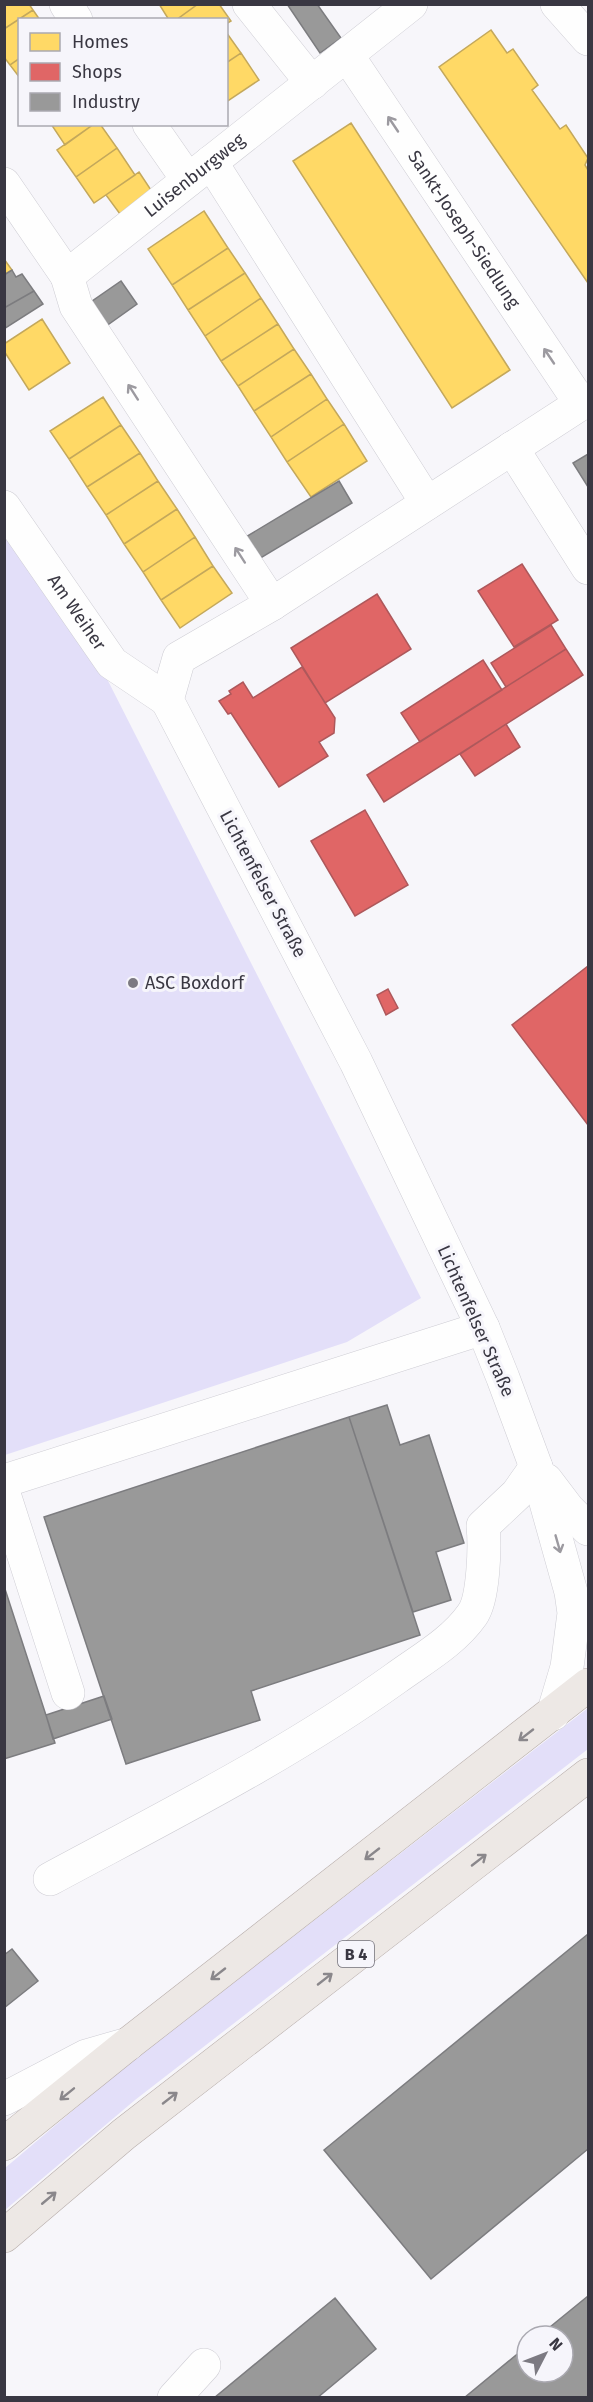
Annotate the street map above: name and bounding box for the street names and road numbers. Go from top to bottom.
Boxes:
street label: Luisenburgweg [140,128,250,222]
street label: Sankt-Joseph-Siedlung [403,146,525,313]
street label: Am Weiher [43,570,111,654]
street label: Lichtenfelser Straße [215,807,311,961]
street label: Lichtenfelser Straße [433,1242,519,1400]
road number: B 4 [338,1941,374,1967]

